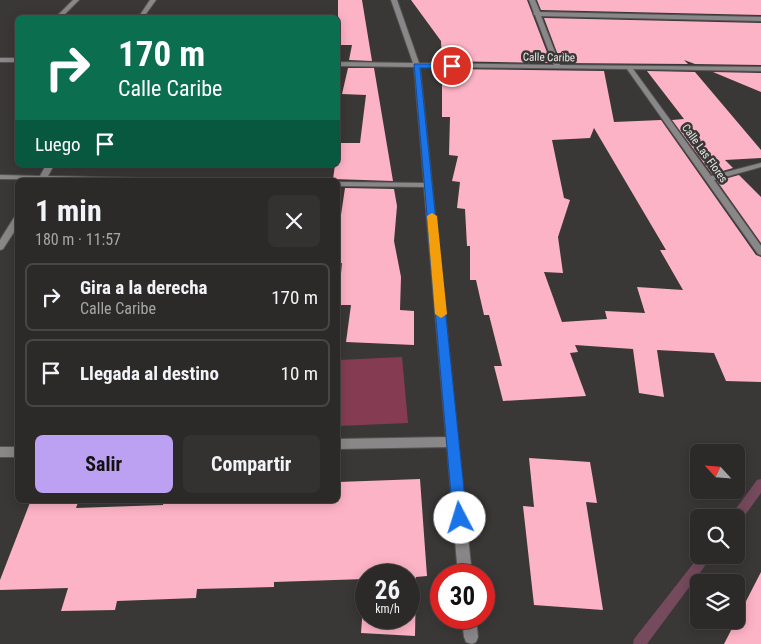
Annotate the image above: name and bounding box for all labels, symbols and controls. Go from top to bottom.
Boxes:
text: 170 m [118,34,205,75]
icon: right [35,35,100,100]
pin [431,45,473,87]
street label: Calle Caribe [523,51,575,64]
icon: arrive [438,52,466,80]
text: Calle Caribe [118,76,222,101]
street label: Calle Las Flores [679,122,730,185]
icon: arrive [91,130,119,158]
text: Luego [35,133,81,156]
text: 1 min [35,193,102,228]
button: close [268,195,320,247]
text: 180 m · 11:57 [35,230,121,249]
text: Gira a la derecha [80,276,207,299]
icon: right [37,283,65,311]
text: 170 m [271,286,318,309]
text: Calle Caribe [80,299,156,318]
icon: arrive [37,359,65,387]
text: Llegada al destino [80,362,219,385]
text: 10 m [281,362,318,385]
button: Salir [35,435,173,493]
button: Compartir [183,435,320,493]
north arrow [690,444,745,499]
map controls [690,444,745,629]
position arrow [433,491,485,543]
button: search [690,509,745,564]
speed limit sign: 30 [430,564,495,629]
button: layers [690,574,745,629]
text: 26 [375,576,400,605]
text: km/h [375,602,400,616]

